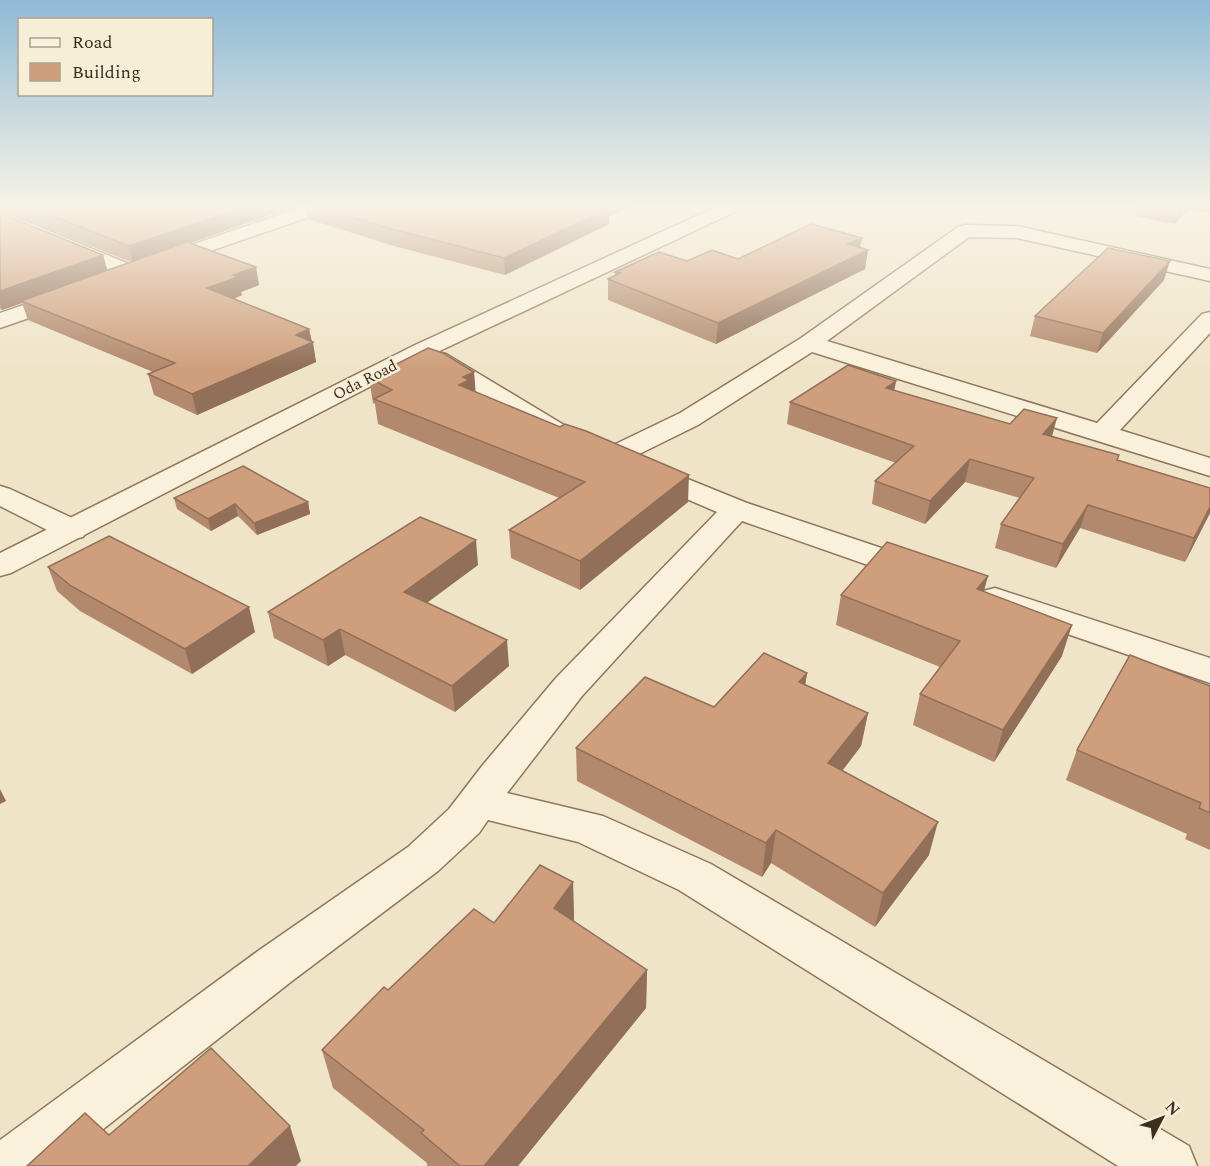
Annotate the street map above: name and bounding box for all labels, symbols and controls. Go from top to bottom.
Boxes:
legend [18,18,213,96]
text: Road [72,29,113,56]
text: Building [72,59,141,86]
street label: Oda Road [328,353,402,407]
north arrow [1132,1088,1192,1148]
text: N [1159,1096,1186,1122]

